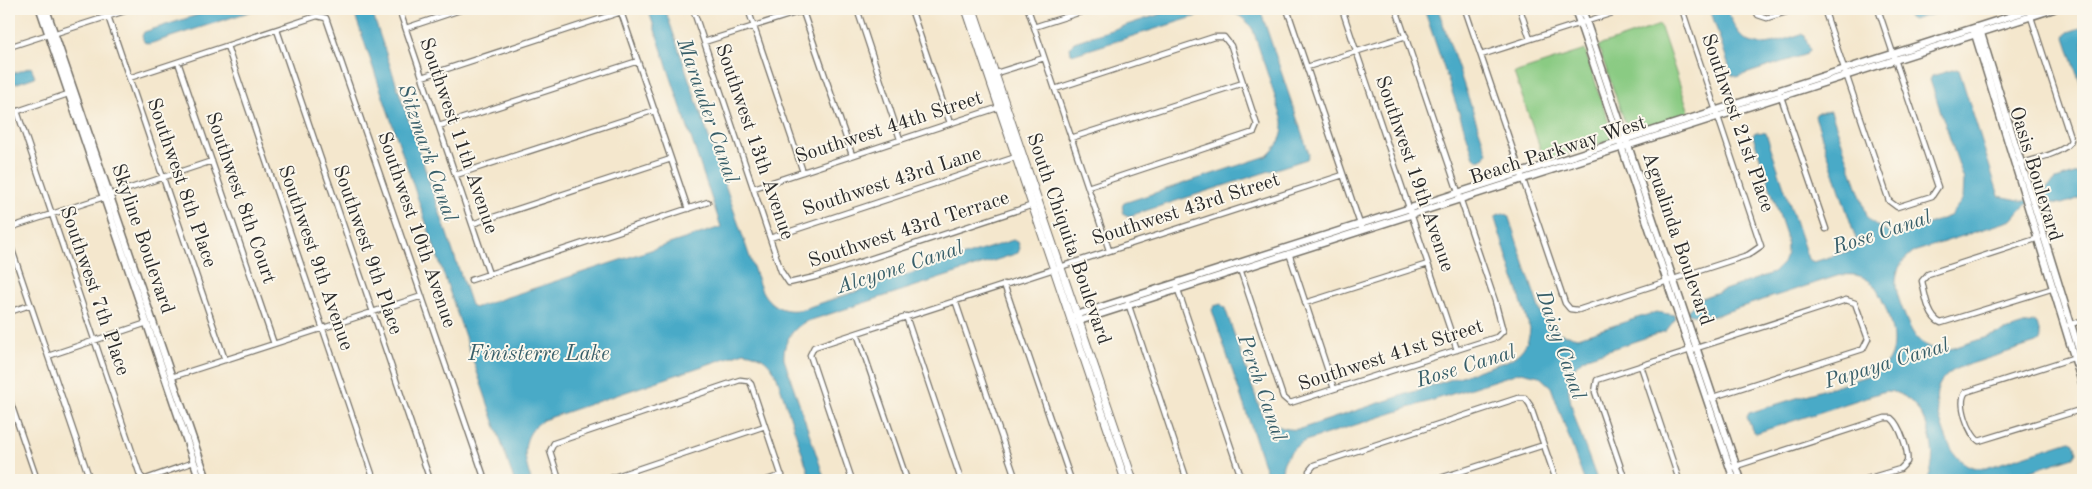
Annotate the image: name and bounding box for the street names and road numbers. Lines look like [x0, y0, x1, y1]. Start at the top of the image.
street label: Southwest 21st Place [1697, 31, 1777, 215]
street label: Southwest 11th Avenue [415, 35, 501, 237]
street label: Southwest 13th Avenue [711, 41, 797, 243]
street label: Southwest 19th Avenue [1371, 73, 1457, 275]
street label: Southwest 44th Street [793, 88, 985, 168]
street label: Southwest 8th Place [143, 96, 219, 270]
street label: Oasis Boulevard [2005, 104, 2065, 244]
street label: Southwest 8th Court [201, 110, 279, 286]
street label: Beach Parkway West [1467, 113, 1649, 189]
street label: Southwest 10th Avenue [373, 129, 459, 331]
street label: South Chiquita Boulevard [1022, 131, 1114, 347]
street label: Southwest 43rd Lane [800, 144, 984, 220]
street label: Agualinda Boulevard [1638, 150, 1716, 328]
street label: Skyline Boulevard [107, 161, 177, 317]
street label: Southwest 9th Avenue [274, 163, 356, 353]
street label: Southwest 9th Place [329, 163, 405, 337]
street label: Southwest 43rd Street [1090, 170, 1282, 250]
street label: Southwest 43rd Terrace [806, 188, 1012, 272]
street label: Southwest 7th Place [56, 204, 132, 378]
street label: Southwest 41st Street [1296, 317, 1486, 395]

